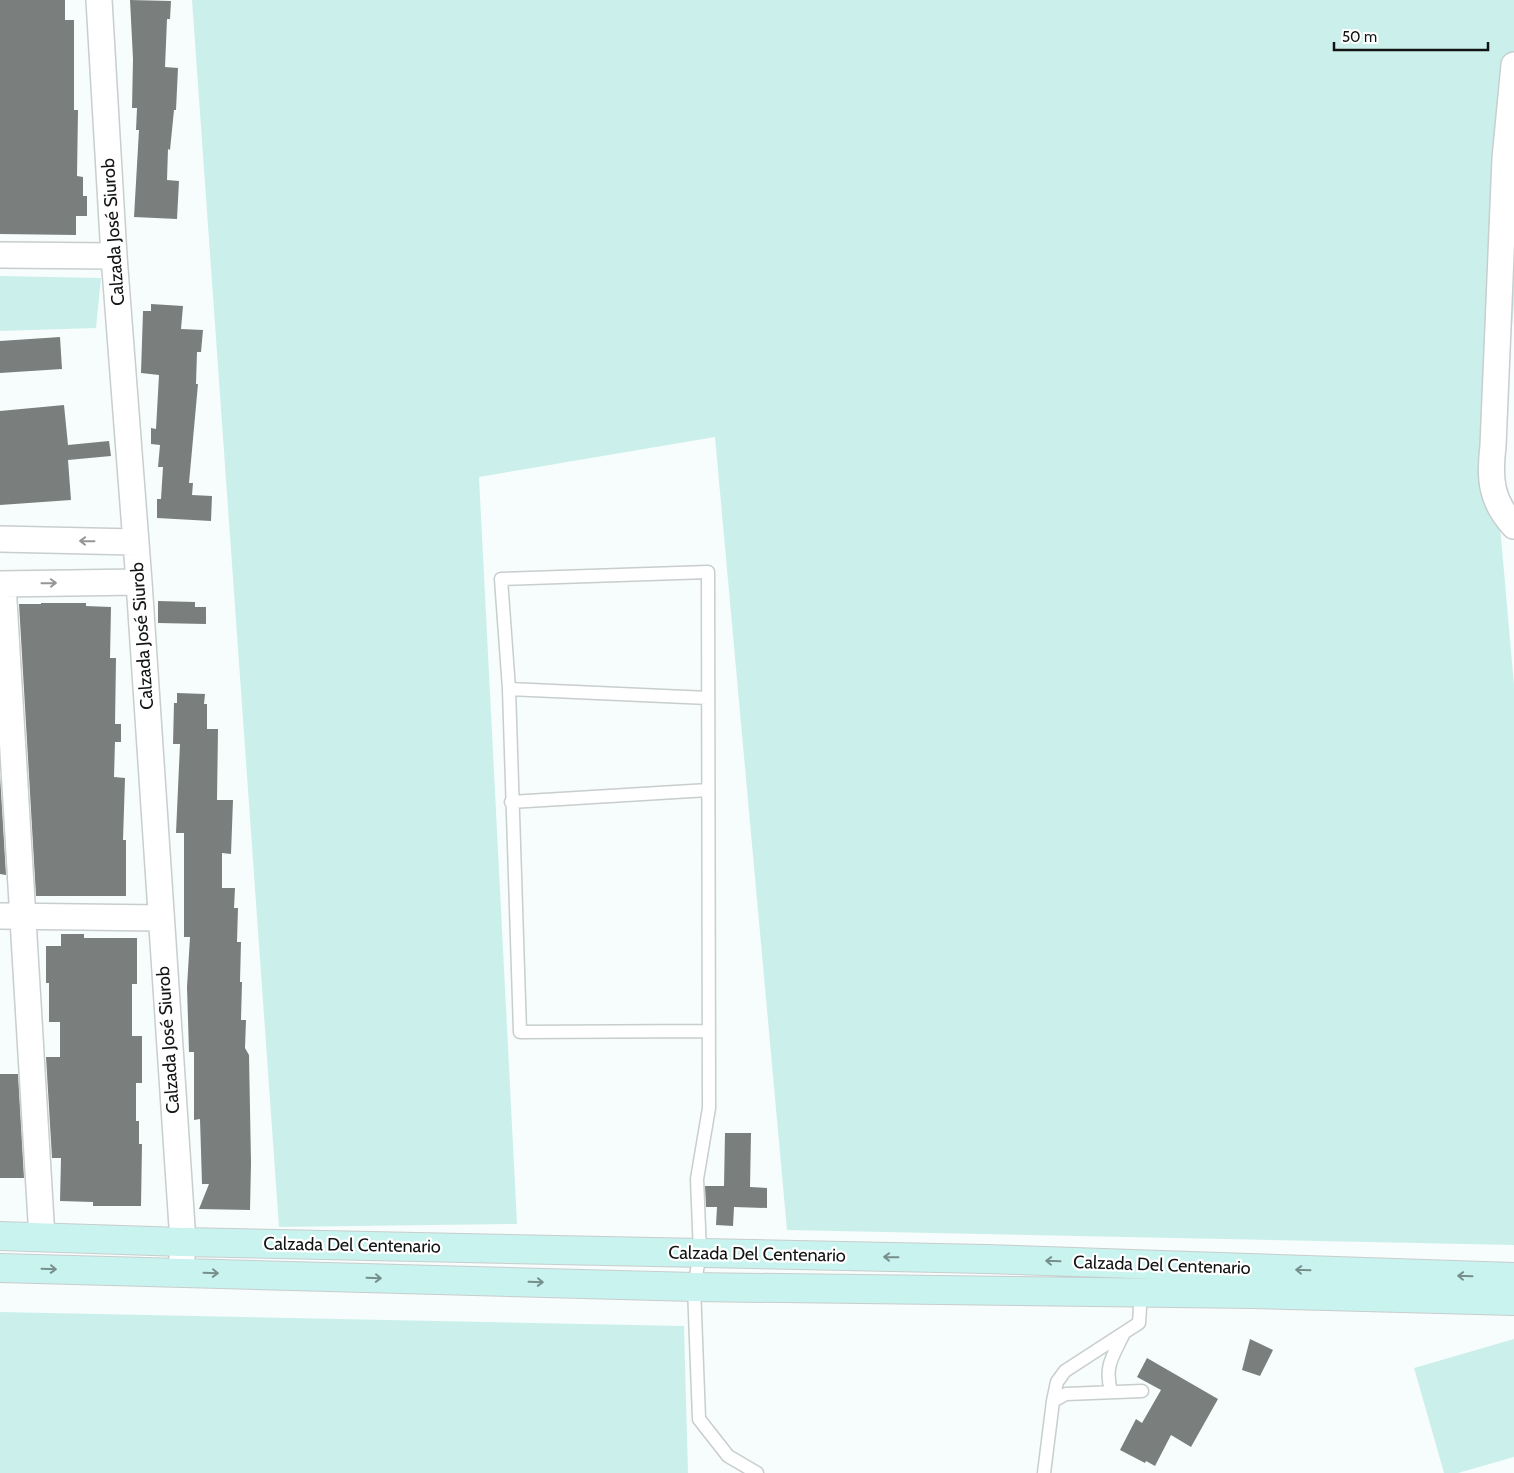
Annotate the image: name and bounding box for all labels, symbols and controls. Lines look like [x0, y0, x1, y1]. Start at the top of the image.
scale bar [1334, 20, 1488, 52]
text: 50 m [1342, 28, 1377, 46]
street label: Calzada José Siurob [97, 158, 129, 306]
one-way arrow [79, 536, 96, 546]
street label: Calzada José Siurob [126, 562, 158, 710]
one-way arrow [40, 578, 56, 588]
street label: Calzada José Siurob [152, 966, 184, 1114]
street label: Calzada Del Centenario [263, 1232, 441, 1258]
street label: Calzada Del Centenario [668, 1241, 846, 1267]
street label: Calzada Del Centenario [1073, 1251, 1251, 1279]
one-way arrow [883, 1252, 899, 1261]
one-way arrow [1045, 1256, 1062, 1266]
one-way arrow [40, 1264, 56, 1274]
one-way arrow [1295, 1265, 1312, 1275]
one-way arrow [203, 1269, 219, 1278]
one-way arrow [1458, 1271, 1474, 1280]
one-way arrow [365, 1273, 381, 1283]
one-way arrow [528, 1277, 544, 1287]

